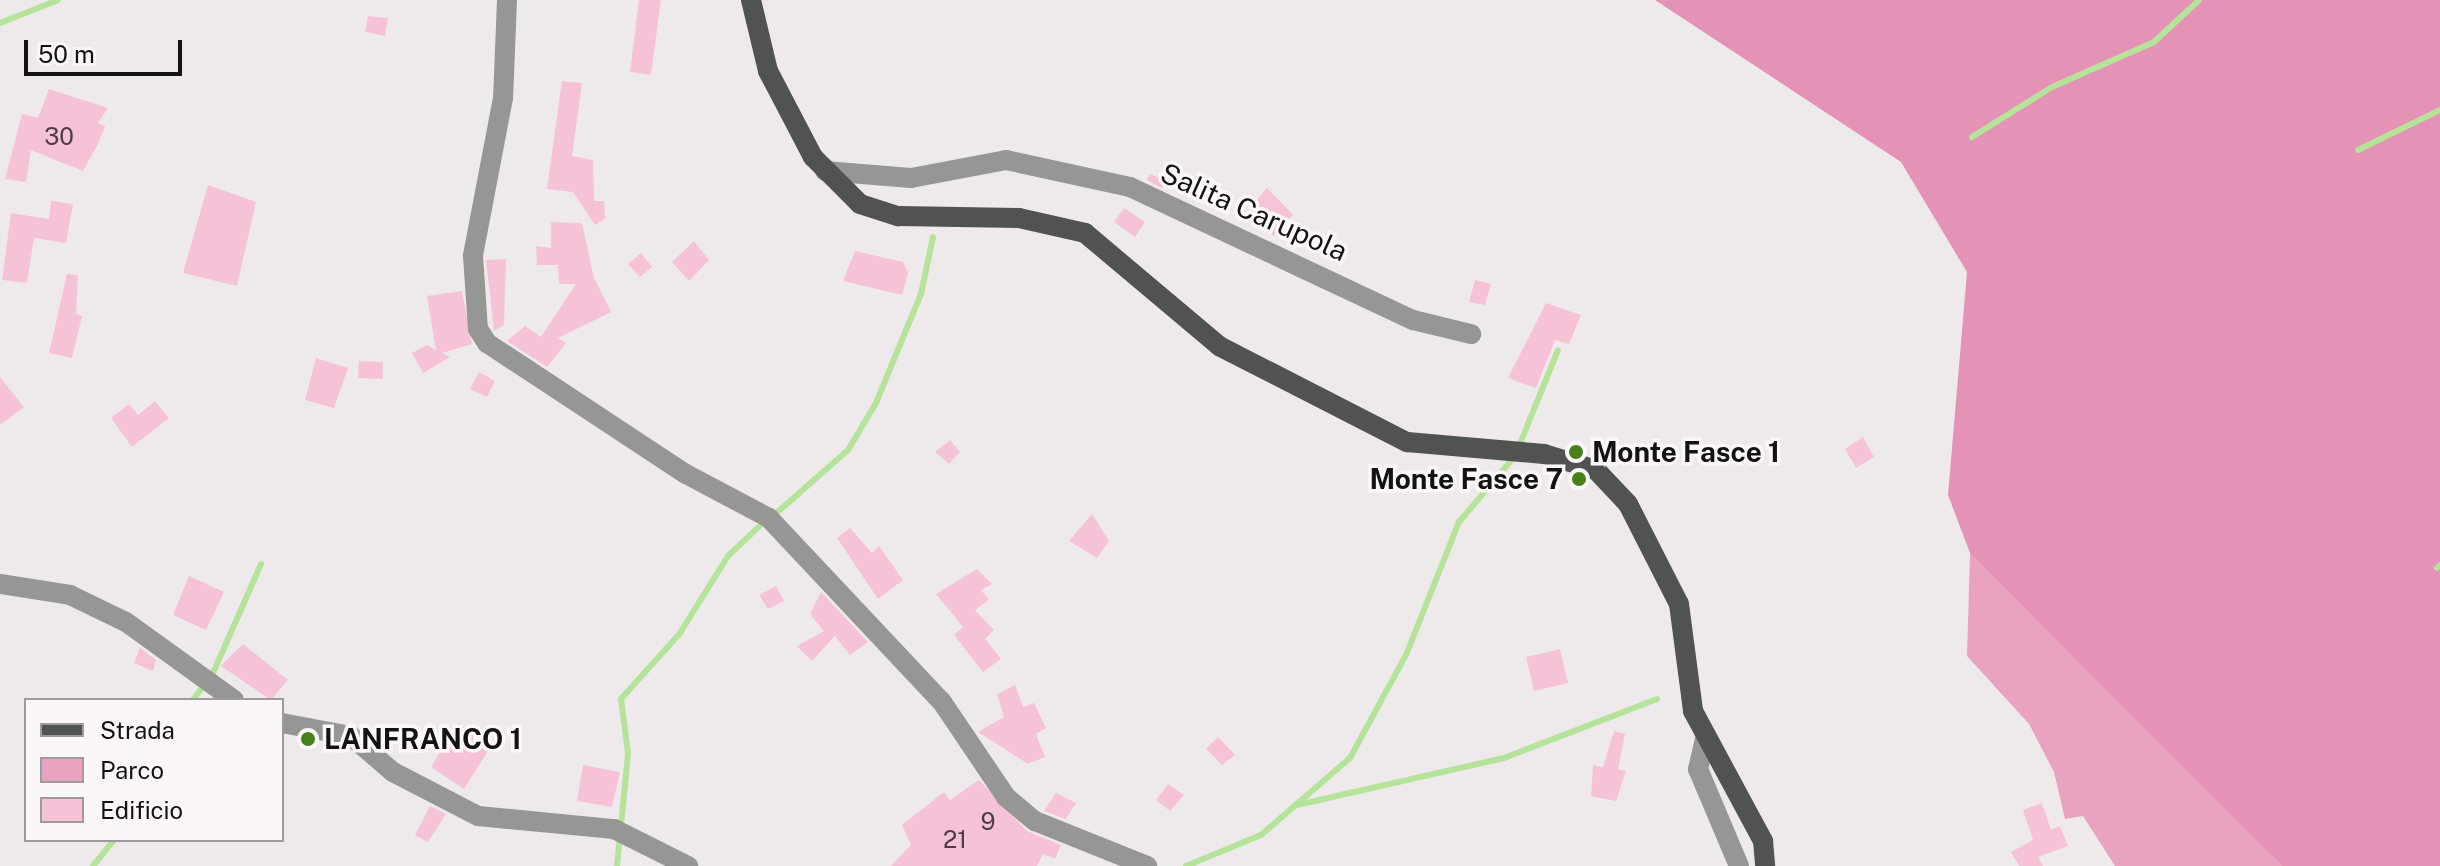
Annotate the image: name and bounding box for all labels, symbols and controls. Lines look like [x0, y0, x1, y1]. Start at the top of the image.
scale bar [28, 24, 186, 74]
text: 50 m [38, 40, 95, 68]
house number: 30 [44, 123, 74, 151]
street label: Salita Carupola [1155, 156, 1353, 268]
place label: Monte Fasce 1 [1592, 435, 1780, 469]
marker: Monte Fasce 1 [1567, 443, 1585, 461]
place label: Monte Fasce 7 [1369, 462, 1563, 496]
marker: Monte Fasce 7 [1570, 470, 1588, 488]
legend [24, 698, 284, 842]
text: Strada [100, 716, 175, 744]
place label: LANFRANCO 1 [324, 722, 522, 756]
marker: LANFRANCO 1 [299, 730, 317, 748]
text: Parco [100, 756, 164, 784]
text: Edificio [100, 796, 183, 824]
house number: 9 [981, 808, 995, 836]
house number: 21 [943, 826, 967, 854]

